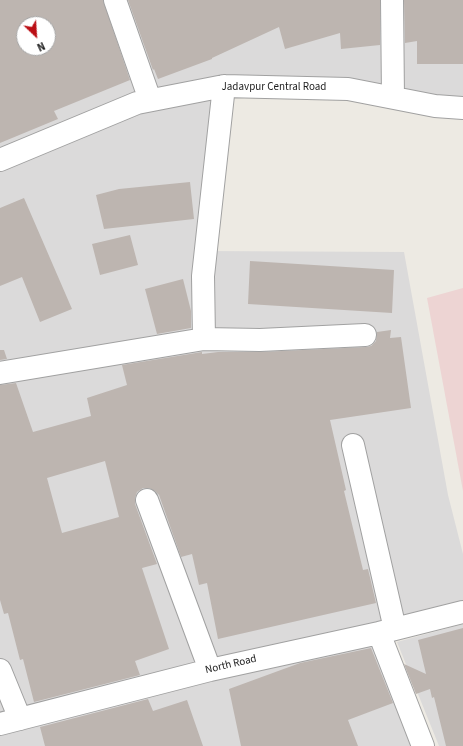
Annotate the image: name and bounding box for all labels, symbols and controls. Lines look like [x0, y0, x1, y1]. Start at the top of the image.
north arrow [16, 16, 56, 56]
text: N [34, 38, 47, 55]
street label: Jadavpur Central Road [222, 81, 326, 95]
street label: North Road [204, 653, 258, 677]

